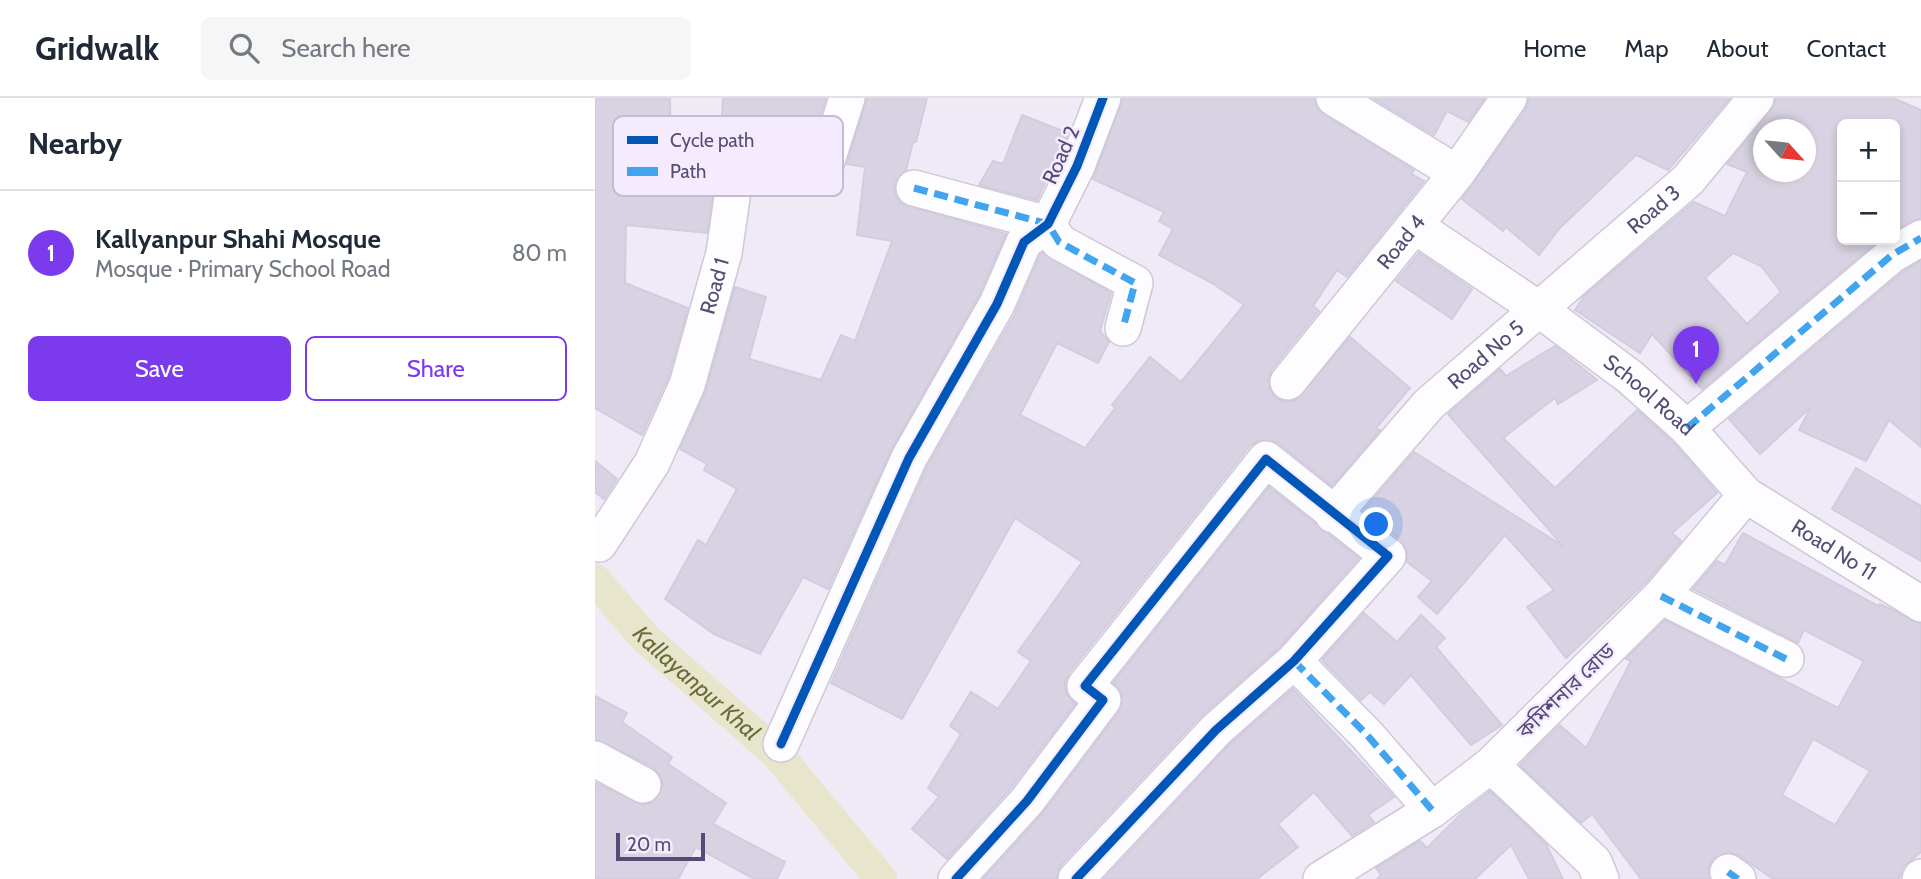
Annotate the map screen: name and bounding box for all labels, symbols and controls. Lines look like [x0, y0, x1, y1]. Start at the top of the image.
search box [201, 17, 691, 80]
text: Gridwalk [35, 28, 159, 68]
icon: search [225, 29, 263, 67]
text: Search here [281, 32, 410, 64]
text: Home [1523, 34, 1586, 63]
text: Map [1624, 34, 1669, 63]
text: About [1707, 34, 1769, 63]
text: Contact [1807, 34, 1886, 63]
legend [613, 116, 843, 196]
north arrow [1753, 119, 1816, 182]
map controls [1837, 119, 1900, 245]
button: + [1837, 119, 1900, 182]
street label: Road 2 [1037, 122, 1084, 188]
text: Nearby [28, 125, 122, 162]
text: Cycle path [670, 129, 754, 152]
text: Path [670, 160, 706, 183]
street label: Road 3 [1622, 180, 1685, 239]
button: − [1837, 182, 1900, 245]
street label: Road 4 [1371, 210, 1430, 274]
text: Kallyanpur Shahi Mosque [95, 223, 381, 255]
text: 1 [47, 239, 55, 267]
text: 80 m [512, 239, 567, 267]
text: Mosque · Primary School Road [95, 255, 391, 283]
street label: Road 1 [694, 255, 734, 317]
street label: Road No 5 [1442, 315, 1529, 394]
pin: 1 [1673, 326, 1719, 384]
button: Save [28, 336, 291, 401]
button: Share [305, 336, 567, 401]
street label: School Road [1599, 349, 1700, 441]
your location [1359, 507, 1393, 541]
street label: Road No 11 [1787, 514, 1881, 585]
water label: Kallayanpur Khal [627, 620, 766, 747]
street label: কমিশনার রোড [1511, 637, 1620, 744]
scale bar [616, 830, 705, 862]
text: 20 m [627, 833, 671, 856]

